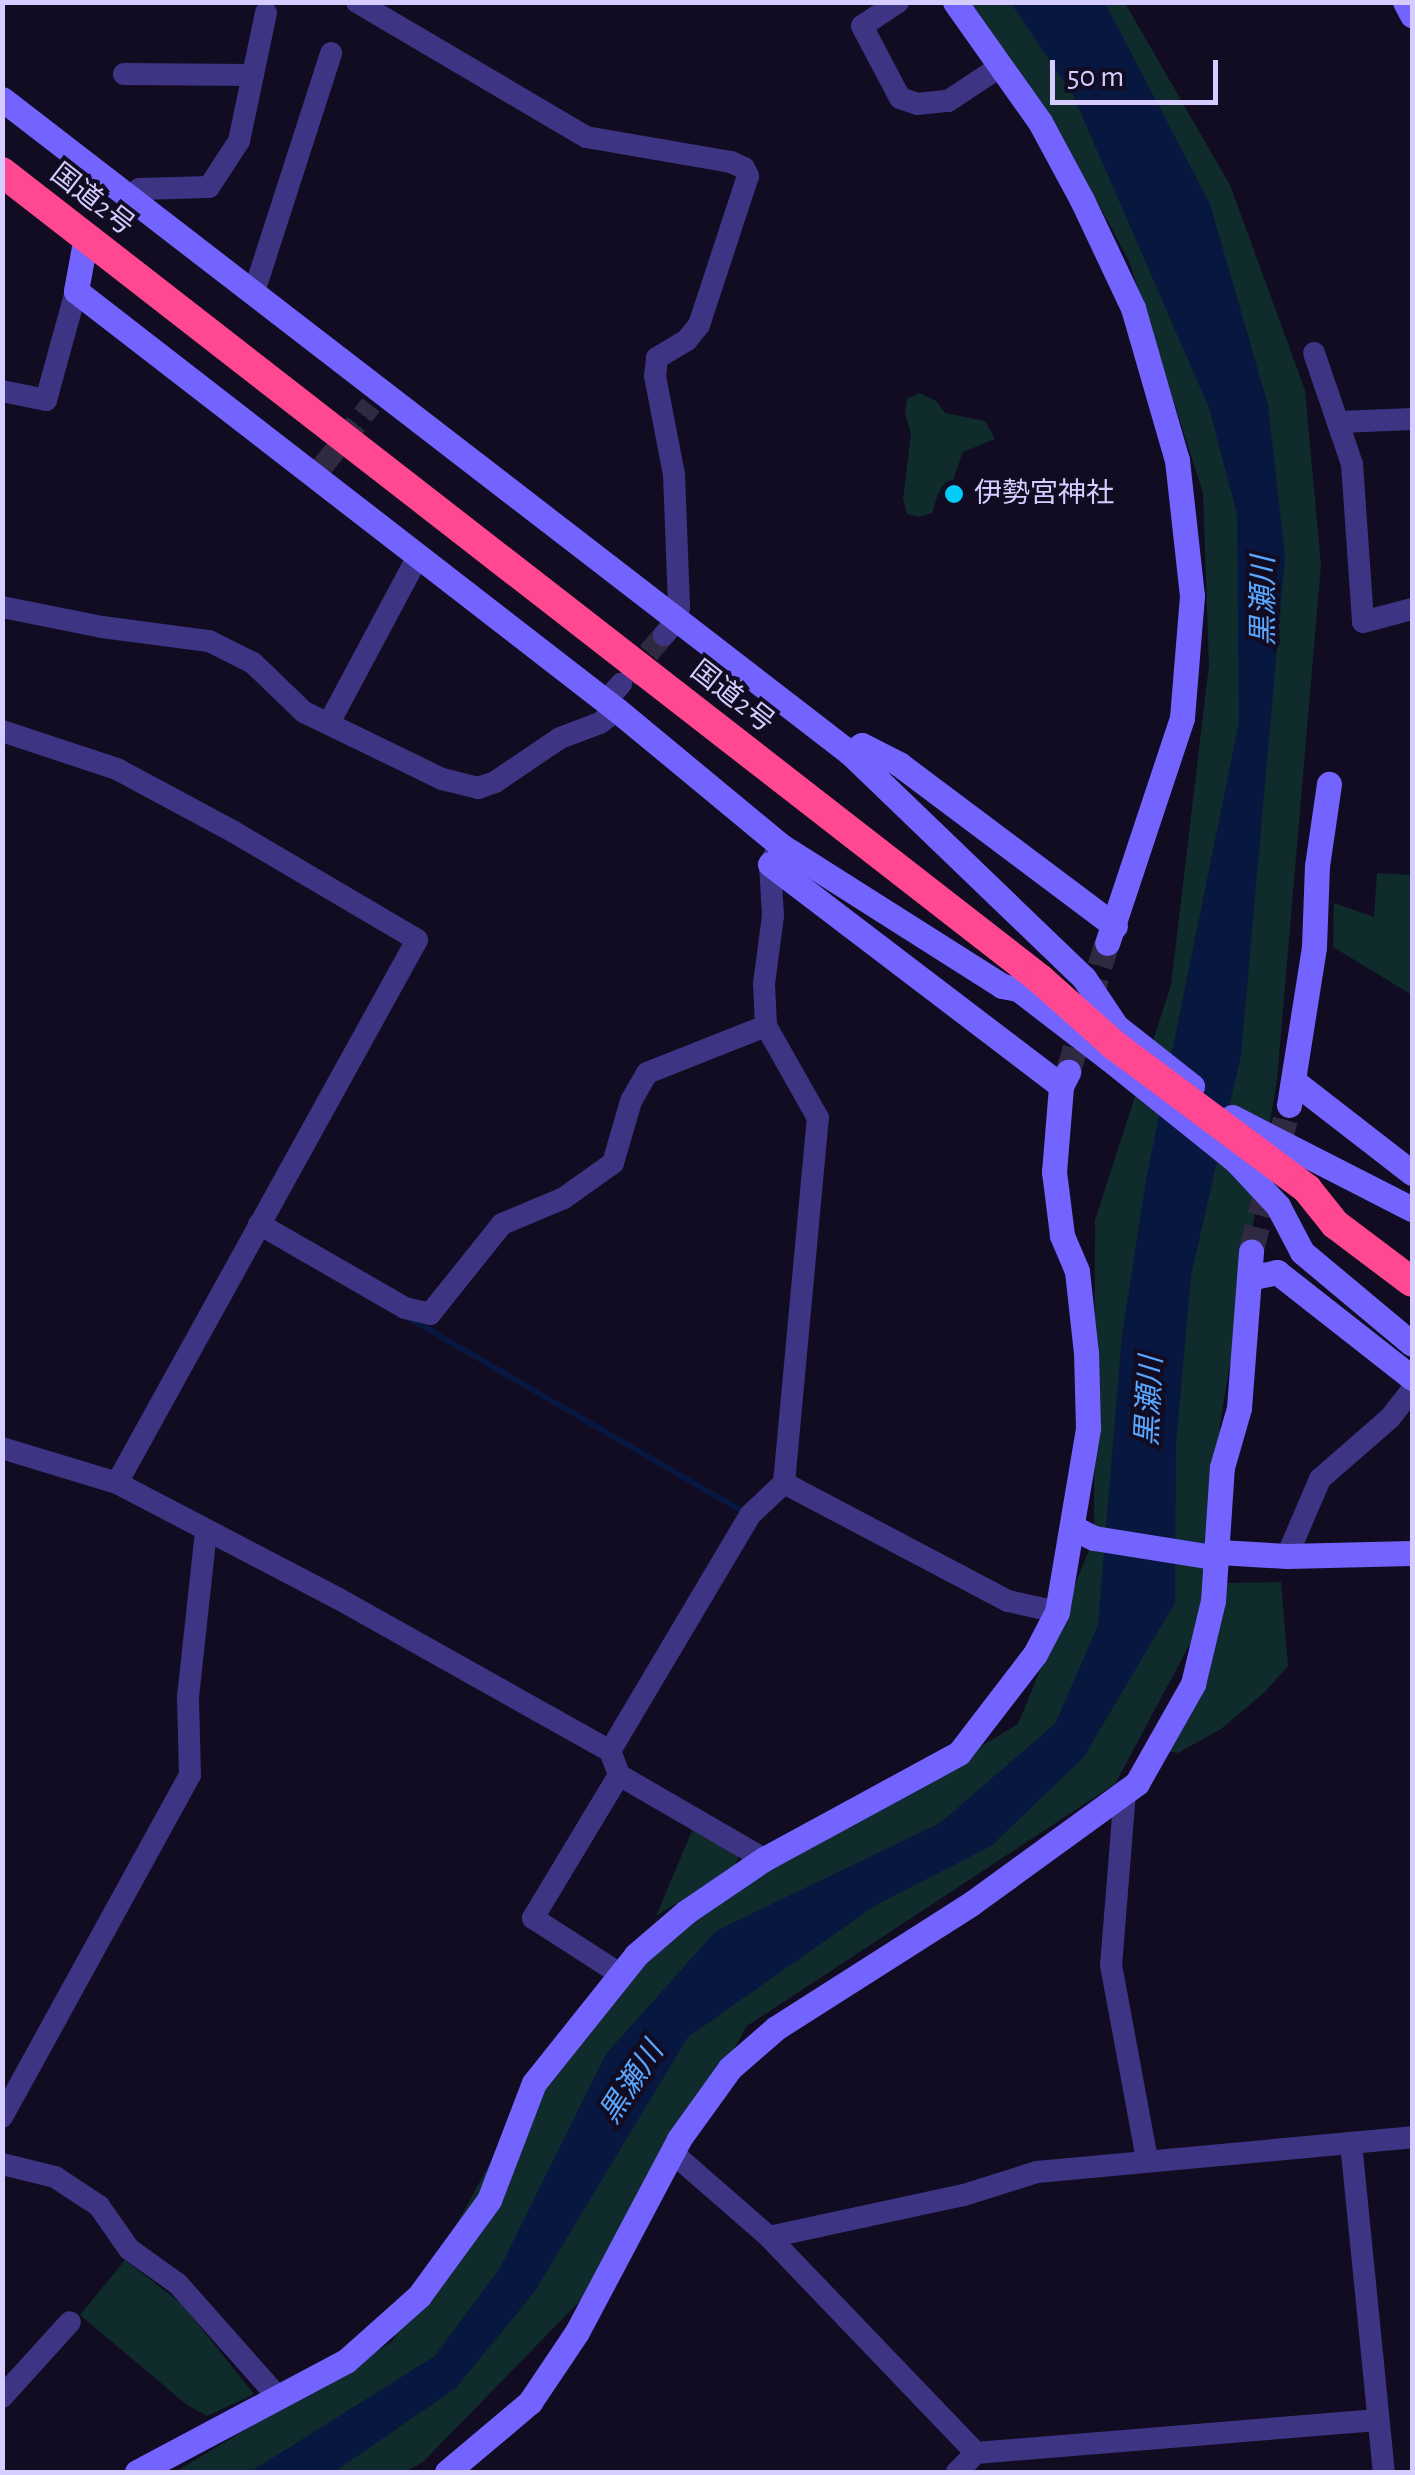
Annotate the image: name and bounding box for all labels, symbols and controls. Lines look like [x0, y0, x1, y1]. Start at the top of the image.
scale bar [1055, 40, 1222, 102]
text: 50 m [1067, 62, 1124, 92]
street label: 国道2号 [44, 157, 140, 243]
place label: 伊勢宮神社 [974, 477, 1114, 511]
marker: 伊勢宮神社 [943, 483, 965, 505]
water label: 黒瀬川 [1246, 556, 1282, 646]
street label: 国道2号 [684, 654, 780, 740]
water label: 黒瀬川 [1130, 1355, 1170, 1447]
water label: 黒瀬川 [592, 2035, 672, 2131]

